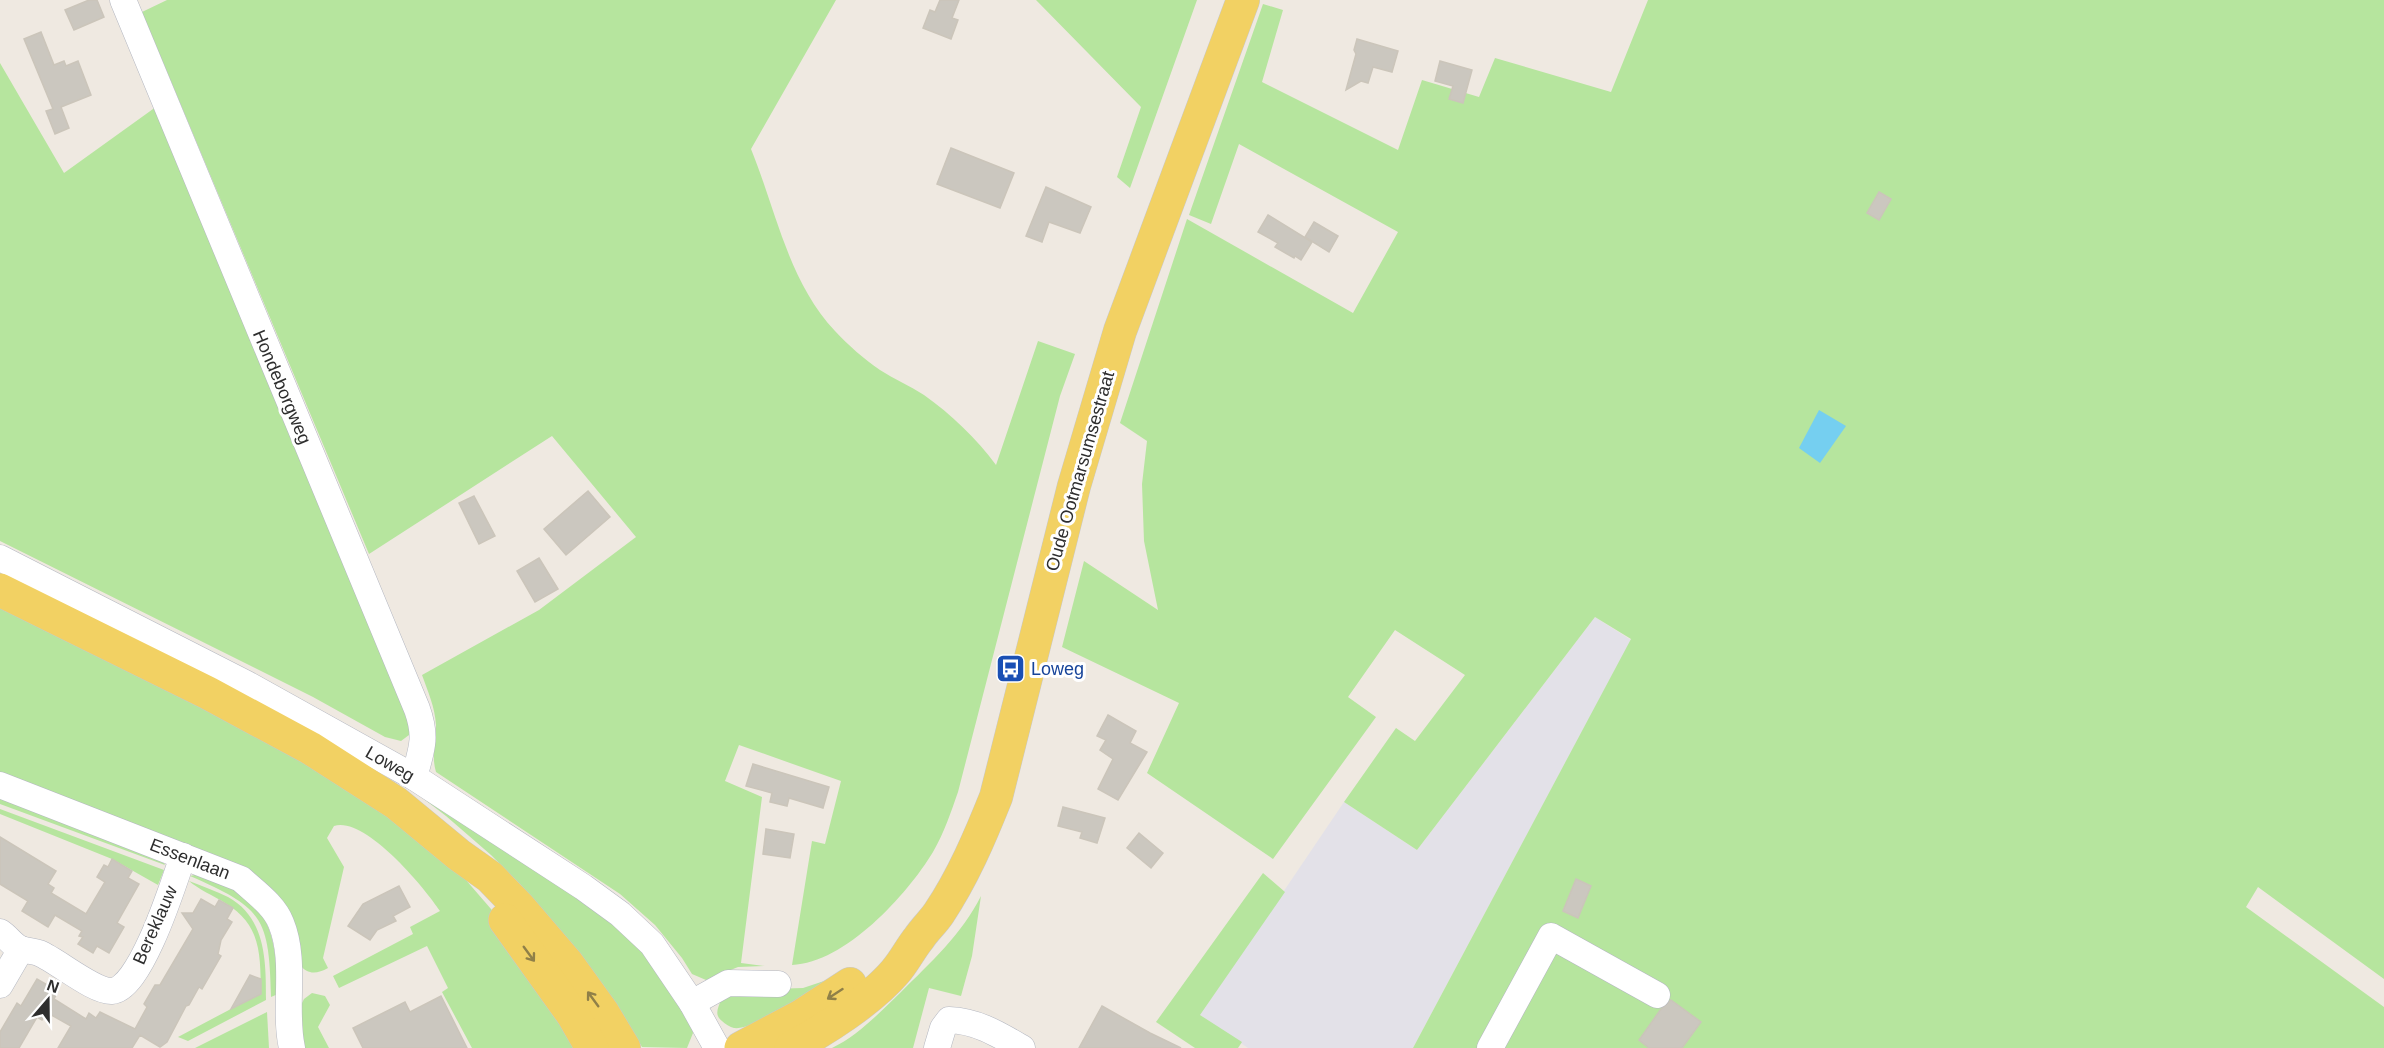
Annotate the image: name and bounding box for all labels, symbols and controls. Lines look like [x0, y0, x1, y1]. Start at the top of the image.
street label: Hondeborgweg [249, 327, 315, 447]
street label: Oude Ootmarsumsestraat [1042, 369, 1118, 573]
bus stop icon: Loweg [994, 653, 1026, 685]
place label: Loweg [1031, 659, 1084, 679]
street label: Loweg [362, 742, 418, 786]
street label: Essenlaan [147, 835, 233, 883]
street label: Bereklauw [129, 882, 182, 967]
one-way arrow [523, 945, 535, 962]
north arrow [18, 970, 78, 1030]
text: N [45, 976, 61, 996]
one-way arrow [827, 988, 844, 1000]
one-way arrow [587, 991, 599, 1007]

